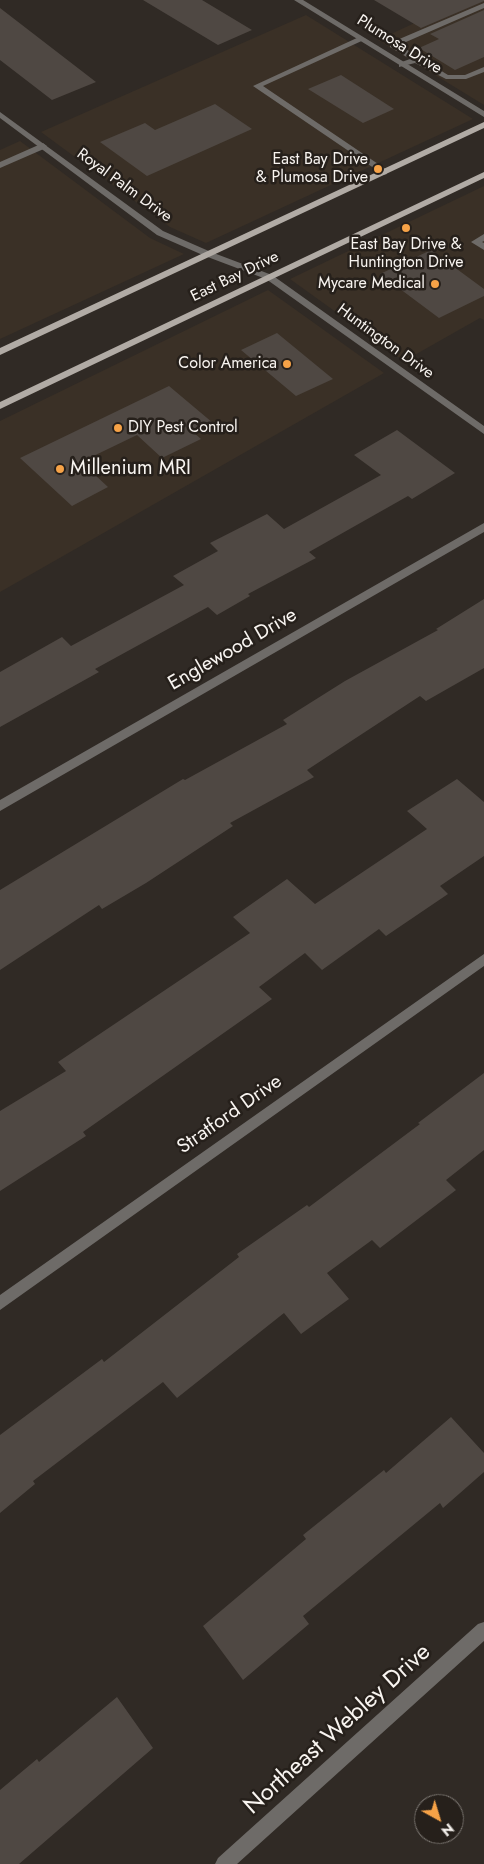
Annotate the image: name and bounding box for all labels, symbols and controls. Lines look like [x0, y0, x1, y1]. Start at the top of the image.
street label: Plumosa Drive [353, 11, 445, 79]
street label: Royal Palm Drive [73, 145, 175, 227]
place label: East Bay Drive & Plumosa Drive [256, 150, 368, 188]
marker: East Bay Drive & Plumosa Drive [372, 163, 384, 175]
marker: East Bay Drive & Huntington Drive [400, 222, 412, 234]
place label: East Bay Drive & Huntington Drive [348, 235, 464, 273]
street label: East Bay Drive [188, 247, 282, 307]
place label: Mycare Medical [318, 274, 425, 294]
marker: Mycare Medical [429, 278, 441, 290]
street label: Huntington Drive [333, 300, 437, 384]
place label: Color America [178, 354, 277, 374]
marker: Color America [281, 358, 293, 370]
place label: DIY Pest Control [128, 418, 238, 438]
marker: DIY Pest Control [112, 422, 124, 434]
place label: Millenium MRI [70, 457, 191, 481]
marker: Millenium MRI [54, 463, 66, 475]
street label: Englewood Drive [164, 603, 302, 697]
street label: Stratford Drive [173, 1070, 287, 1160]
street label: Northeast Webley Drive [239, 1639, 437, 1821]
north arrow [414, 1794, 464, 1844]
text: N [437, 1819, 458, 1841]

